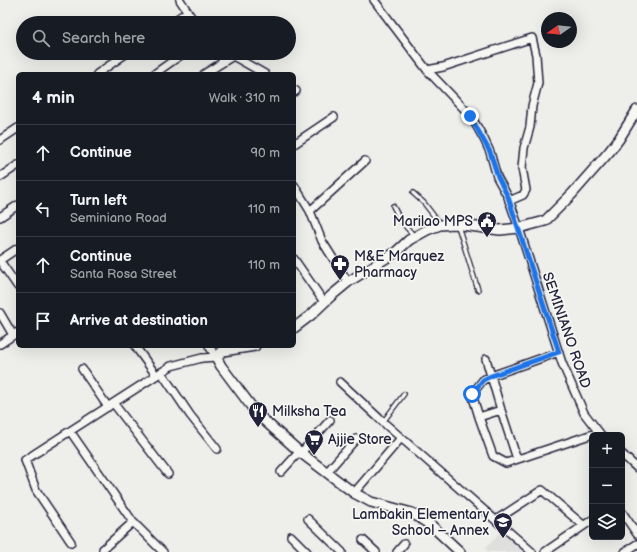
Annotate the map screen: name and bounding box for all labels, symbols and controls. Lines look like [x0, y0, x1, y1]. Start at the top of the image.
north arrow [541, 12, 577, 48]
search box [16, 16, 296, 60]
icon: search [30, 27, 52, 49]
text: Search here [62, 29, 145, 48]
text: 4 min [32, 88, 75, 108]
text: Walk · 310 m [209, 90, 280, 106]
route end [461, 107, 479, 125]
icon: ahead [32, 142, 54, 164]
text: Continue [70, 143, 132, 162]
text: 90 m [251, 145, 280, 161]
text: Turn left [70, 191, 127, 210]
icon: left [32, 198, 54, 220]
text: 110 m [248, 201, 280, 217]
text: Seminiano Road [70, 210, 167, 226]
public building icon: Marilao MPS [476, 210, 498, 238]
place label: Marilao MPS [393, 213, 473, 230]
text: Continue [70, 247, 132, 266]
place label: M&E Marquez Pharmacy [354, 248, 444, 281]
pharmacy icon: M&E Marquez Pharmacy [329, 253, 351, 281]
icon: ahead [32, 254, 54, 276]
text: 110 m [248, 257, 280, 273]
text: Santa Rosa Street [70, 266, 176, 282]
street label: SEMINIANO ROAD [539, 270, 594, 390]
icon: arrive [32, 310, 54, 332]
text: Arrive at destination [70, 311, 208, 330]
route start [463, 385, 481, 403]
restaurant icon: Milksha Tea [247, 400, 269, 428]
place label: Milksha Tea [272, 403, 347, 420]
supermarket icon: Ajjie Store [303, 428, 325, 456]
place label: Ajjie Store [328, 431, 392, 448]
map controls [589, 432, 625, 540]
button: + [589, 432, 625, 468]
button: − [589, 468, 625, 504]
button: layers [589, 504, 625, 540]
place label: Lambakin Elementary School – Annex [352, 506, 490, 539]
school or university icon: Lambakin Elementary School – Annex [492, 511, 514, 539]

